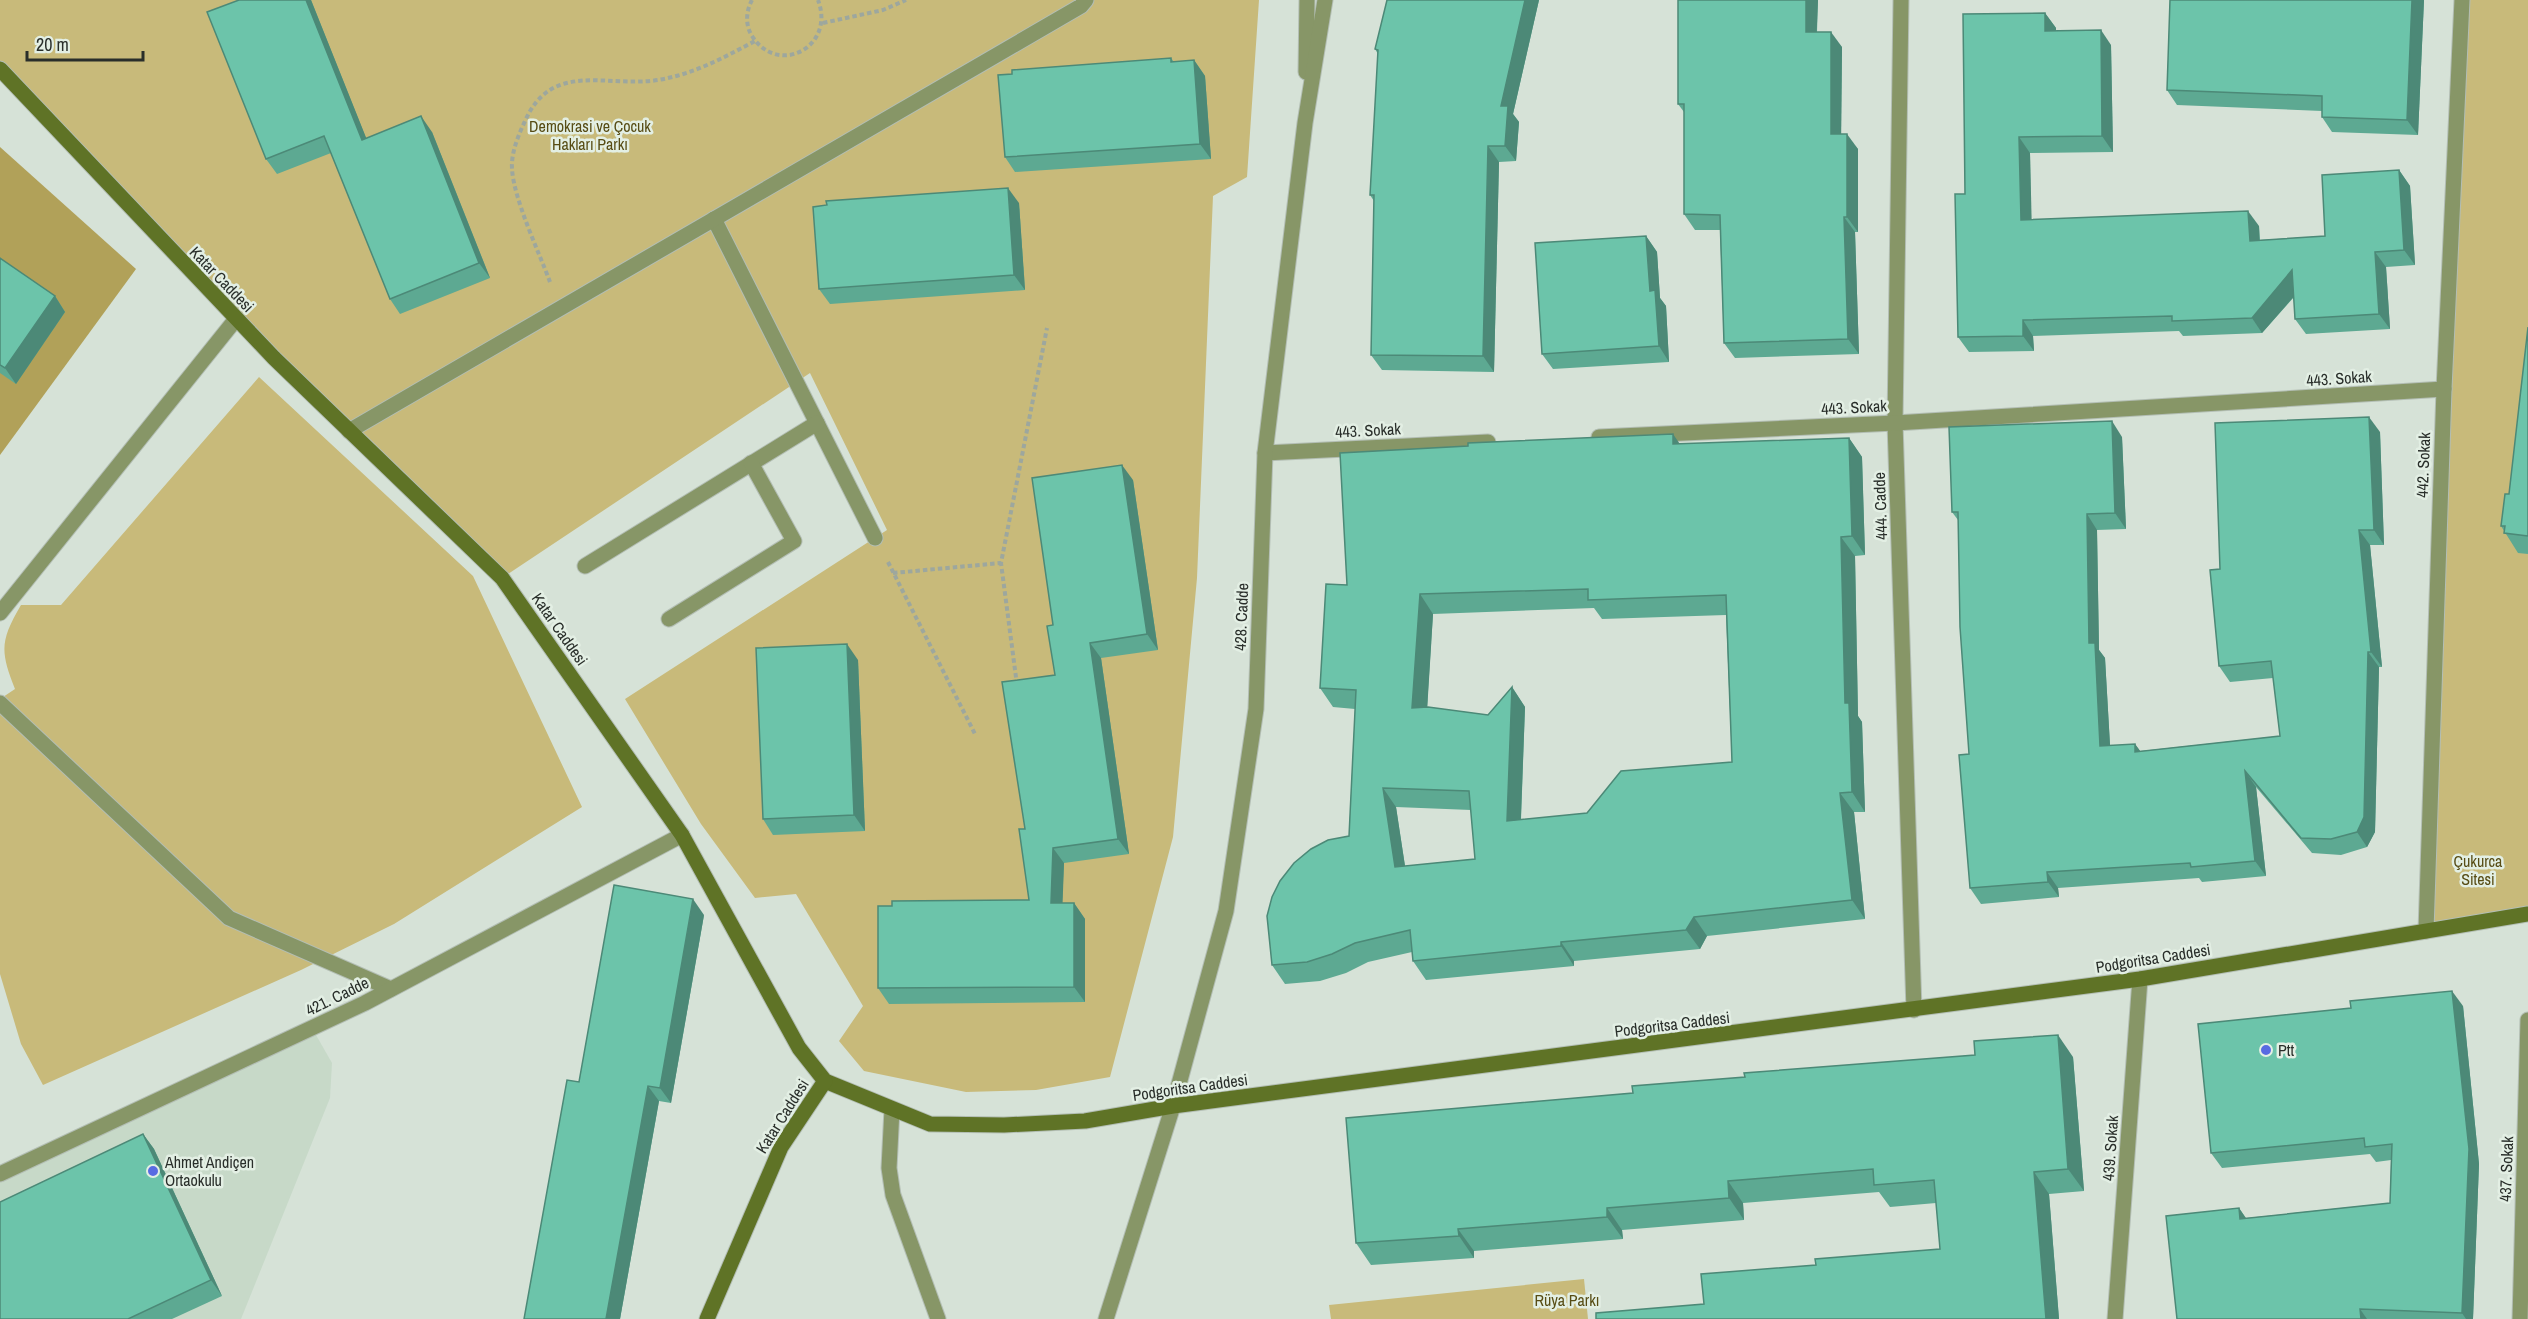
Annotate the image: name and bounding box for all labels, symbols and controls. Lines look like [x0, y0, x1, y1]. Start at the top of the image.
scale bar [27, 24, 142, 62]
text: 20 m [36, 32, 69, 57]
park label: Demokrasi ve Çocuk Hakları Parkı [529, 115, 651, 155]
street label: Katar Caddesi [185, 241, 259, 317]
street label: 443. Sokak [2305, 365, 2373, 391]
street label: 443. Sokak [1821, 394, 1888, 420]
street label: 443. Sokak [1335, 417, 1402, 443]
street label: 442. Sokak [2411, 431, 2435, 498]
street label: 444. Cadde [1868, 472, 1892, 540]
street label: 428. Cadde [1229, 583, 1253, 651]
street label: Katar Caddesi [527, 588, 593, 670]
park label: Çukurca Sitesi [2454, 850, 2503, 890]
street label: Podgoritsa Caddesi [2094, 938, 2212, 978]
street label: 421. Cadde [302, 971, 372, 1021]
street label: Podgoritsa Caddesi [1613, 1006, 1731, 1042]
place label: Ptt [2278, 1039, 2294, 1061]
marker: Ptt [2259, 1043, 2273, 1057]
street label: Podgoritsa Caddesi [1131, 1068, 1249, 1106]
street label: Katar Caddesi [750, 1075, 814, 1157]
street label: 439. Sokak [2097, 1114, 2123, 1182]
street label: 437. Sokak [2494, 1135, 2518, 1202]
place label: Ahmet Andiçen Ortaokulu [164, 1151, 254, 1191]
marker: Ahmet Andiçen Ortaokulu [146, 1164, 160, 1178]
park label: Rüya Parkı [1535, 1289, 1599, 1311]

